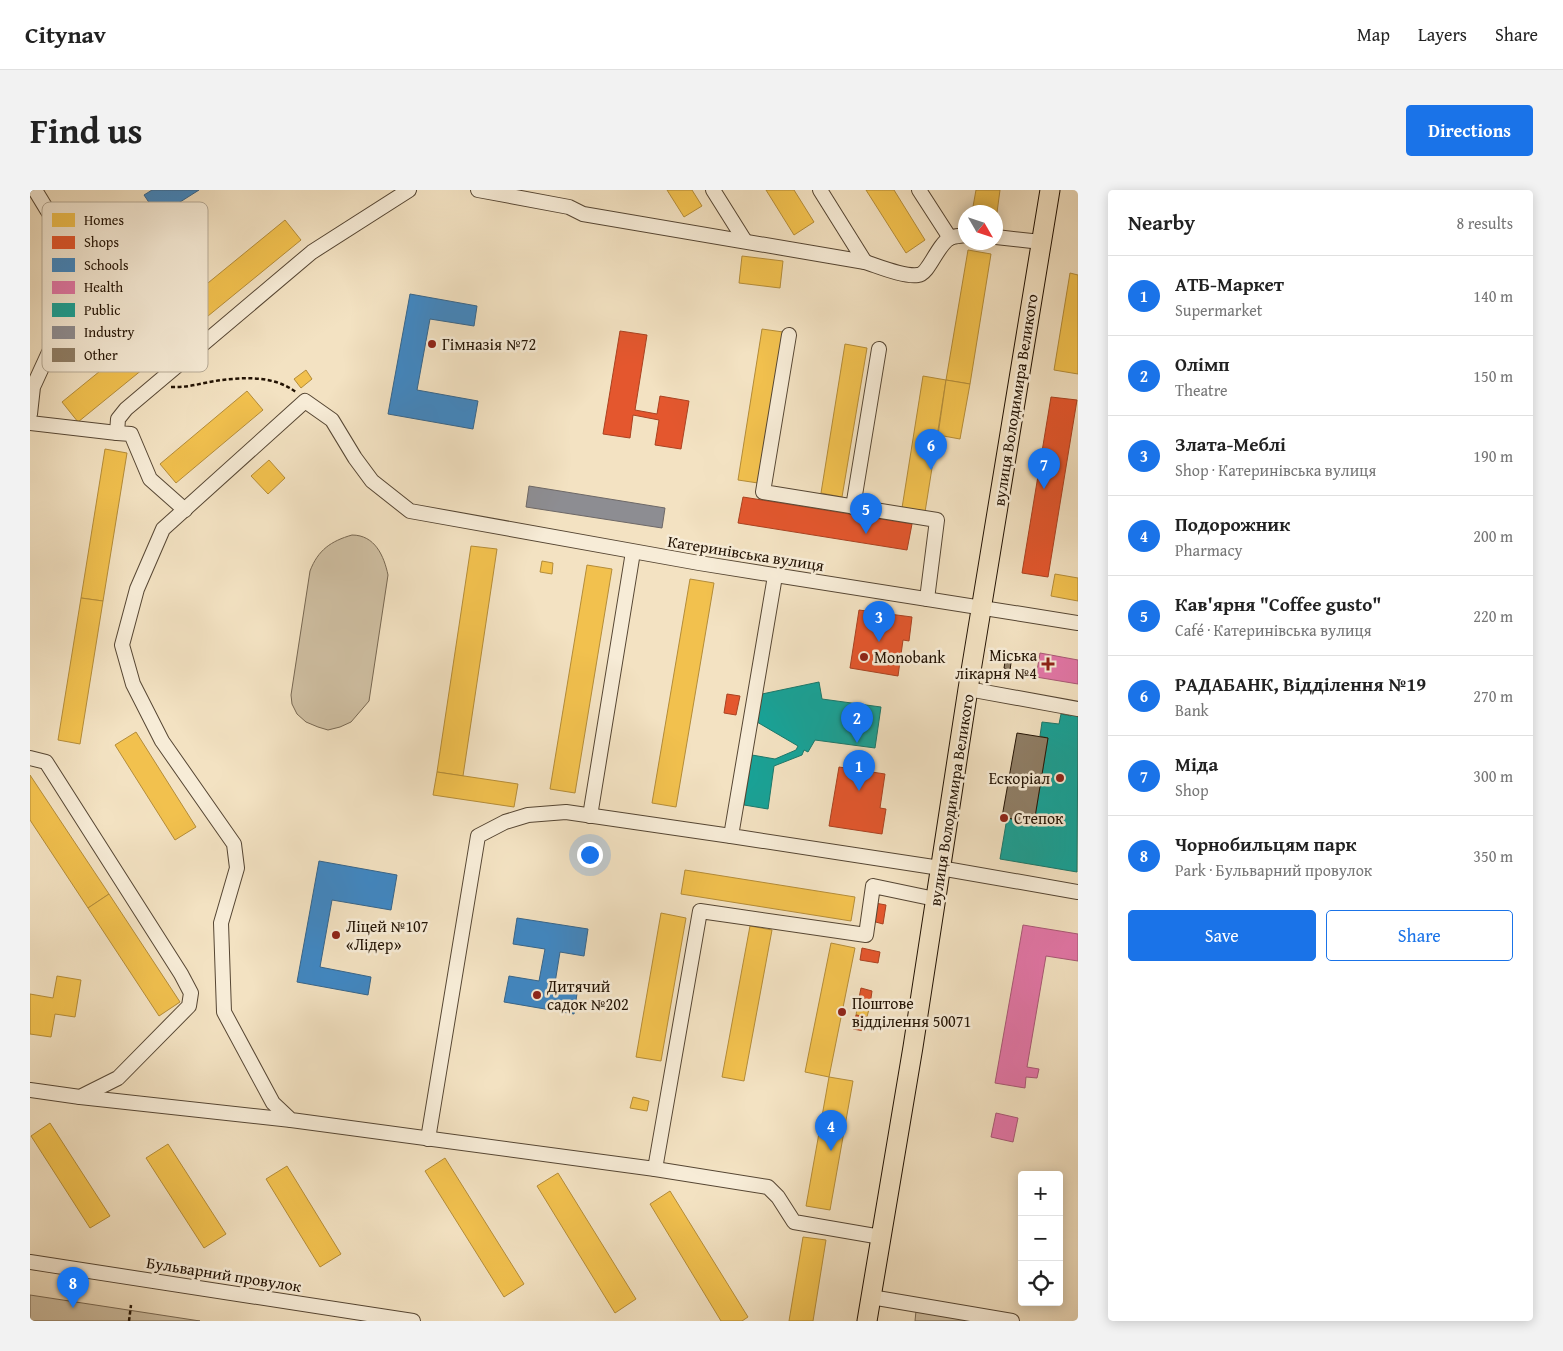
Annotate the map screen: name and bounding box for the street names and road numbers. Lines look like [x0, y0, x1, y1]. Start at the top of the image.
street label: вулиця Володимира Великого [986, 292, 1044, 508]
street label: Катеринівська вулиця [666, 529, 826, 577]
street label: вулиця Володимира Великого [922, 692, 980, 908]
street label: Бульварний провулок [145, 1250, 304, 1298]

